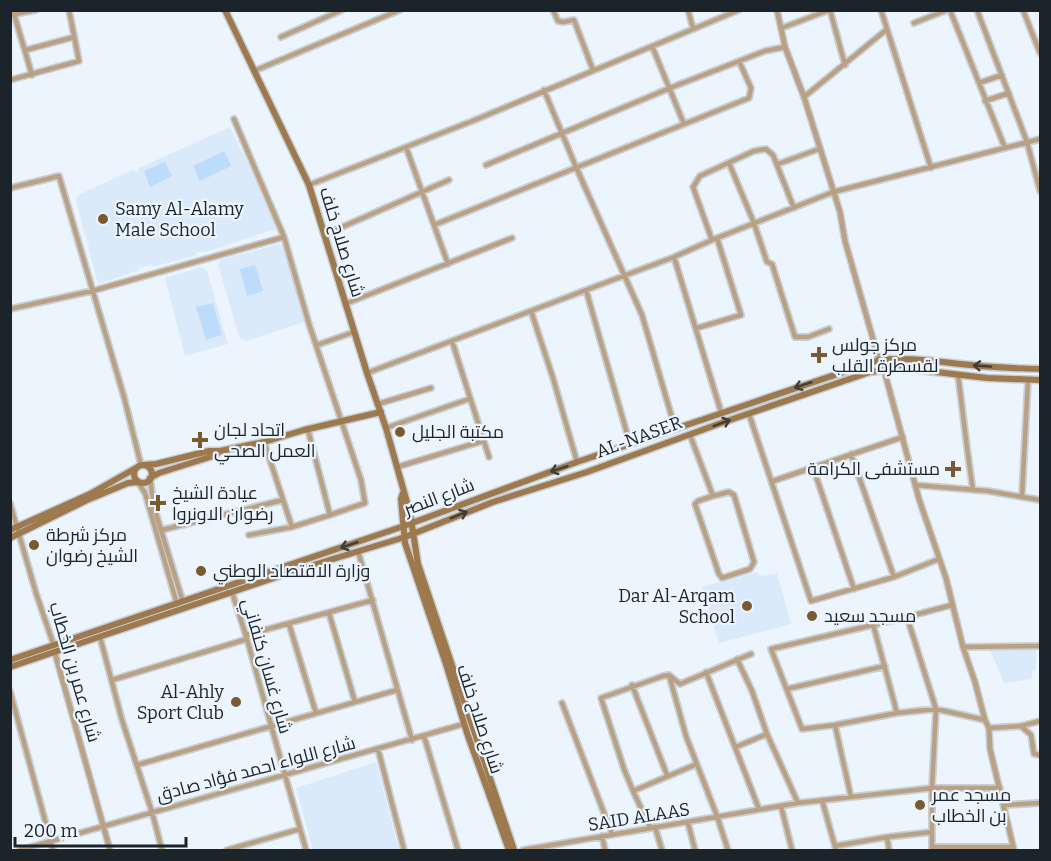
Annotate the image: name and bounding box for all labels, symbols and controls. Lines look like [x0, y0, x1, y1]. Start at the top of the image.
street label: شارع صلاح خلف [314, 184, 369, 300]
place label: Samy Al-Alamy Male School [115, 198, 244, 241]
marker: Samy Al-Alamy Male School [96, 212, 110, 226]
place label: مركز جولس لقسطرة القلب [832, 334, 938, 377]
marker: مركز جولس لقسطرة القلب [810, 346, 828, 364]
one-way arrow [973, 360, 993, 371]
one-way arrow [794, 380, 813, 391]
street label: AL-NASER [593, 411, 685, 463]
one-way arrow [713, 416, 731, 427]
place label: اتحاد لجان العمل الصحي [214, 419, 315, 465]
place label: مكتبة الجليل [412, 421, 504, 443]
marker: مكتبة الجليل [393, 425, 407, 439]
marker: اتحاد لجان العمل الصحي [191, 431, 209, 449]
place label: مستشفى الكرامة [807, 458, 940, 480]
marker: مستشفى الكرامة [944, 460, 962, 478]
one-way arrow [550, 464, 569, 475]
street label: شارع النصر [400, 474, 478, 522]
place label: عيادة الشيخ رضوان الاونروا [172, 482, 273, 525]
marker: عيادة الشيخ رضوان الاونروا [149, 494, 167, 512]
one-way arrow [450, 509, 468, 520]
place label: مركز شرطة الشيخ رضوان [46, 524, 138, 568]
marker: مركز شرطة الشيخ رضوان [27, 538, 41, 552]
one-way arrow [340, 540, 359, 551]
place label: وزارة الاقتصاد الوطني [213, 560, 370, 585]
marker: وزارة الاقتصاد الوطني [194, 564, 208, 578]
place label: Dar Al-Arqam School [618, 585, 735, 628]
street label: شارع غسان كنفاني [234, 596, 297, 737]
street label: شارع عمر بن الخطاب [43, 599, 106, 745]
marker: Dar Al-Arqam School [740, 599, 754, 613]
place label: مسجد سعيد [824, 605, 916, 627]
marker: مسجد سعيد [805, 609, 819, 623]
street label: شارع صلاح خلف [451, 661, 508, 777]
place label: Al-Ahly Sport Club [137, 681, 224, 724]
marker: Al-Ahly Sport Club [229, 695, 243, 709]
street label: شارع اللواء احمد فؤاد صادق [154, 732, 358, 807]
place label: مسجد عمر بن الخطاب [931, 784, 1011, 827]
street label: SAID ALAAS [586, 798, 692, 836]
marker: مسجد عمر بن الخطاب [913, 798, 927, 812]
scale bar [15, 810, 186, 848]
text: 200 m [24, 820, 78, 842]

